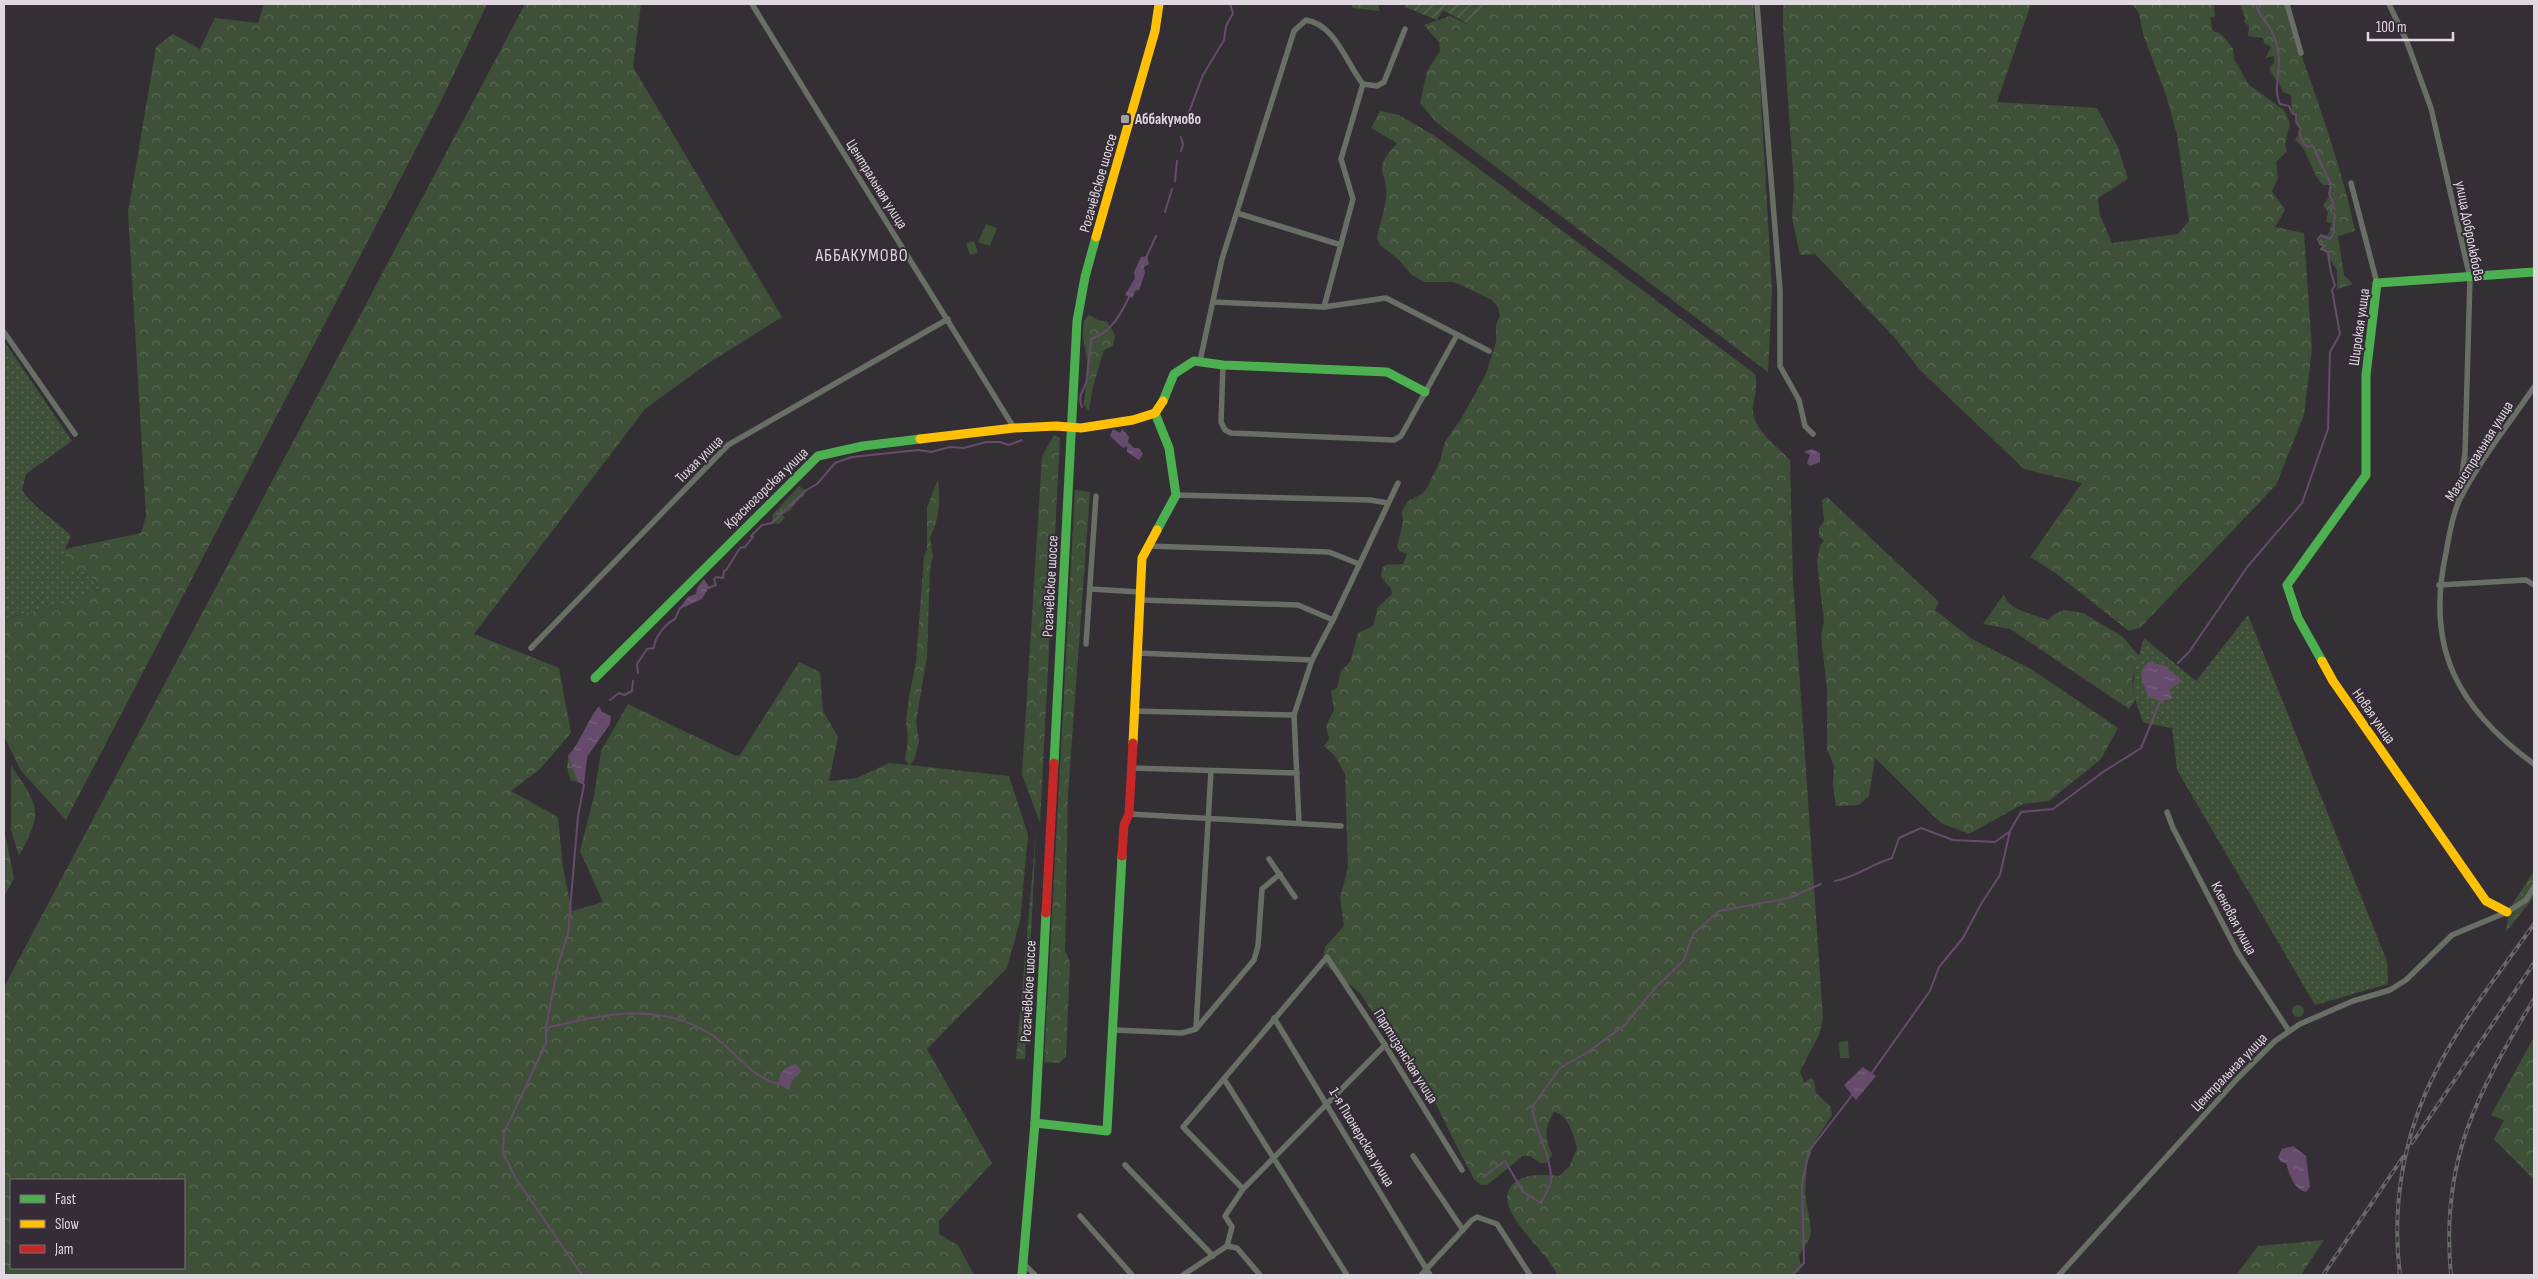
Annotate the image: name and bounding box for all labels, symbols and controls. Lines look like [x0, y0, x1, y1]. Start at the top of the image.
scale bar [2368, 10, 2453, 42]
text: 100 m [2376, 18, 2407, 37]
place label: Аббакумово [1134, 110, 1201, 129]
marker: Аббакумово [1119, 113, 1131, 125]
street label: Рогачёвское шоссе [1075, 132, 1122, 235]
street label: Центральная улица [841, 136, 912, 233]
street label: улица Добролюбова [2450, 179, 2489, 283]
district label: АББАКУМОВО [814, 245, 909, 266]
street label: Широкая улица [2345, 287, 2374, 367]
street label: Магистральная улица [2441, 397, 2518, 505]
street label: Тихая улица [671, 431, 727, 487]
street label: Красногорская улица [720, 443, 813, 533]
street label: Рогачёвское шоссе [1038, 535, 1063, 637]
street label: Новая улица [2348, 685, 2400, 748]
street label: Кленовая улица [2206, 878, 2261, 958]
street label: Рогачёвское шоссе [1016, 940, 1041, 1042]
street label: Партизанская улица [1369, 1006, 1442, 1107]
street label: Центральная улица [2187, 1029, 2272, 1116]
street label: 1-я Пионерская улица [1324, 1084, 1399, 1191]
legend [10, 1179, 185, 1269]
text: Fast [55, 1190, 77, 1209]
text: Slow [55, 1215, 79, 1234]
text: Jam [54, 1240, 73, 1259]

